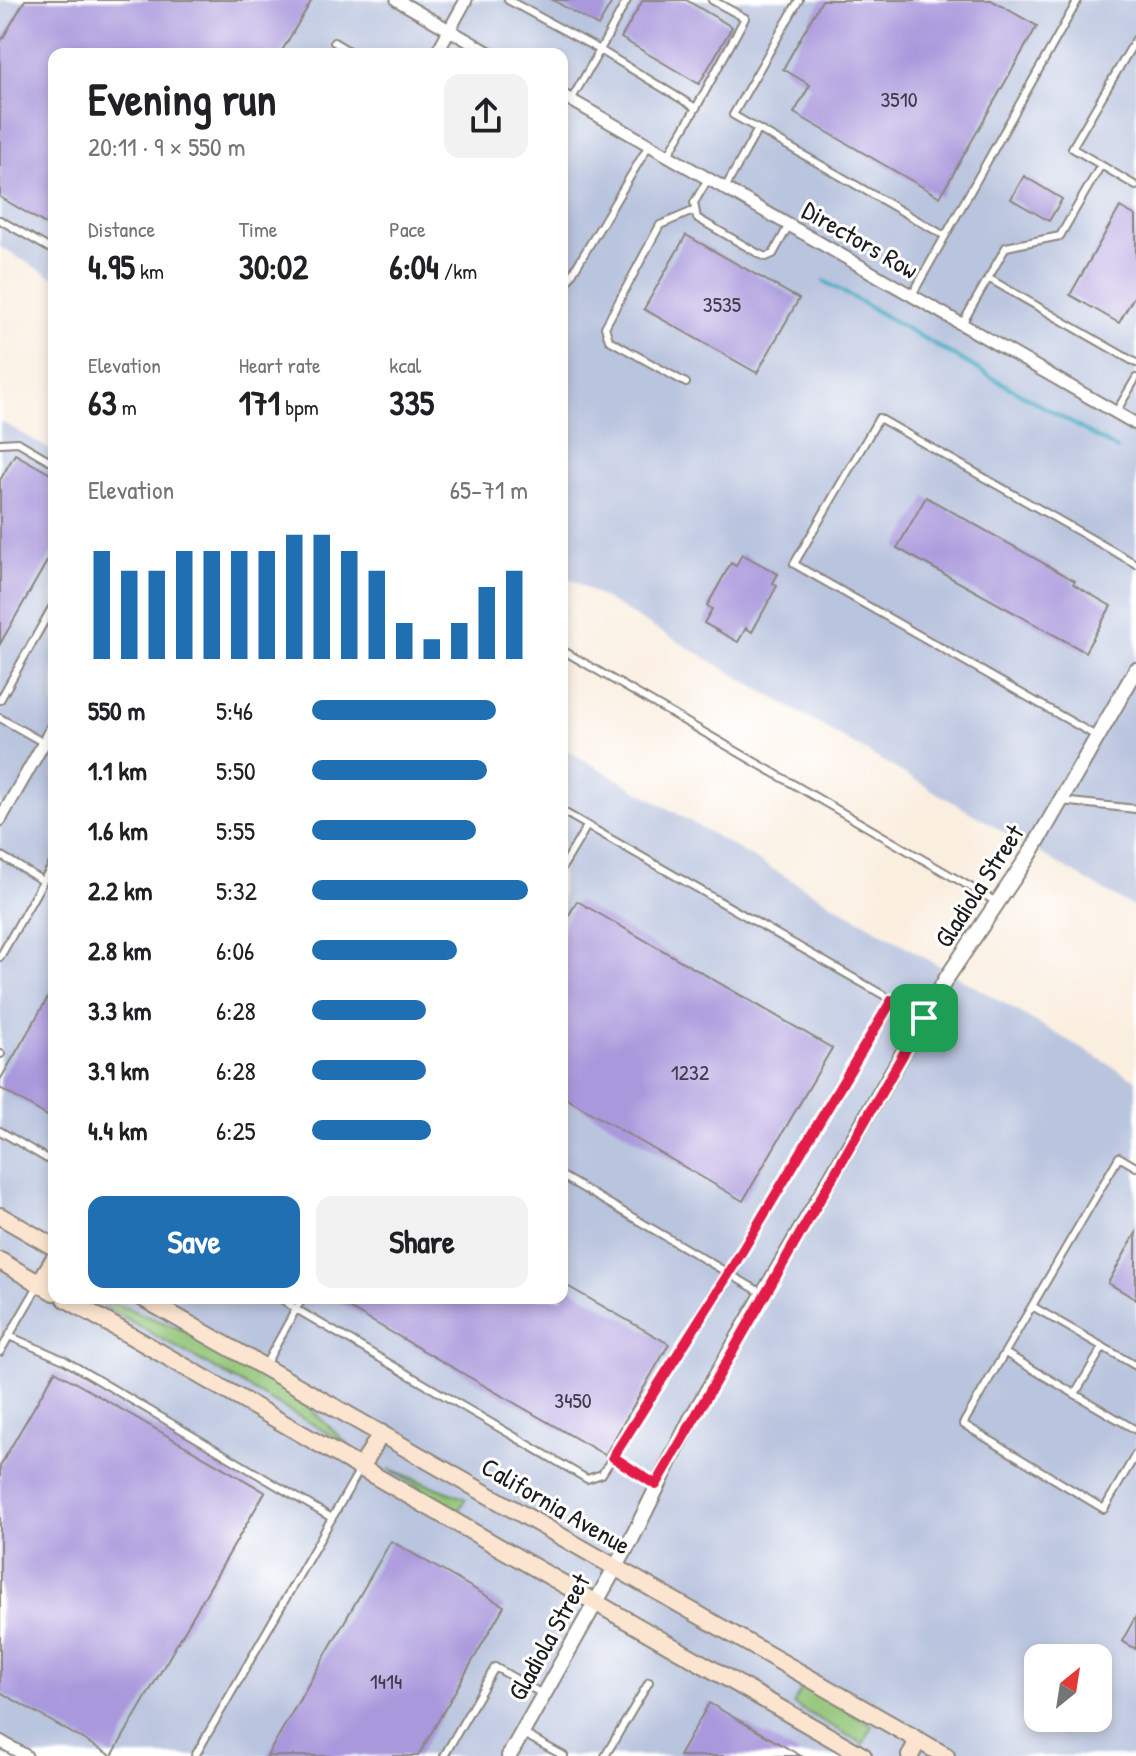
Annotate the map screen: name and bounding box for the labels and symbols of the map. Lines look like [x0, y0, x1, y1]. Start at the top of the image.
house number: 3510 [880, 84, 918, 114]
street label: Directors Row [796, 192, 925, 287]
house number: 3535 [703, 289, 741, 319]
street label: Gladiola Street [926, 817, 1032, 954]
pin [890, 984, 958, 1052]
house number: 1232 [671, 1057, 710, 1087]
house number: 3450 [554, 1385, 592, 1415]
street label: California Avenue [475, 1449, 637, 1562]
street label: Gladiola Street [499, 1566, 598, 1706]
north arrow [1024, 1644, 1112, 1732]
house number: 1414 [370, 1666, 402, 1696]

